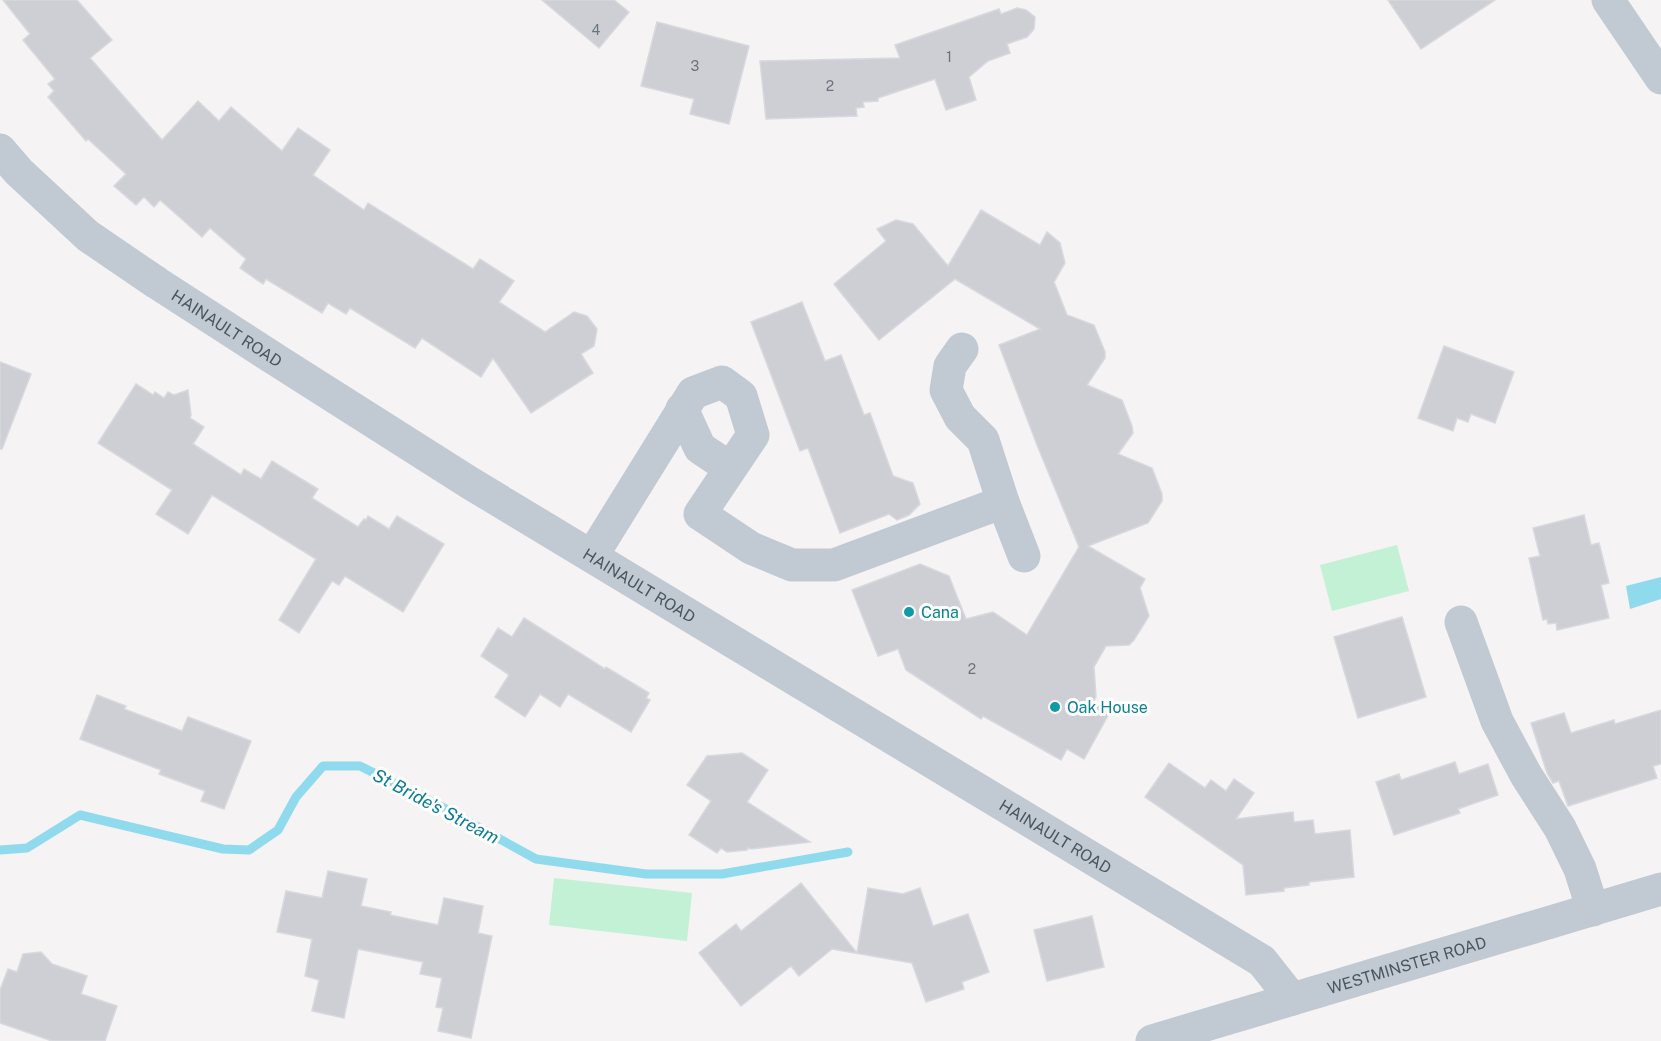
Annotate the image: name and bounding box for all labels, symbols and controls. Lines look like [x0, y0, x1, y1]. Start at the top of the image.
house number: 4 [592, 22, 601, 38]
house number: 1 [946, 49, 952, 65]
house number: 3 [691, 58, 700, 74]
house number: 2 [826, 78, 834, 94]
street label: HAINAULT ROAD [168, 286, 286, 371]
street label: HAINAULT ROAD [580, 544, 699, 626]
place label: Cana [921, 603, 959, 622]
marker: Cana [902, 605, 916, 619]
house number: 2 [968, 661, 976, 677]
place label: Oak House [1067, 698, 1148, 717]
marker: Oak House [1048, 700, 1062, 714]
water label: St Bride's Stream [369, 764, 503, 848]
street label: HAINAULT ROAD [996, 795, 1115, 878]
street label: WESTMINSTER ROAD [1325, 932, 1489, 998]

